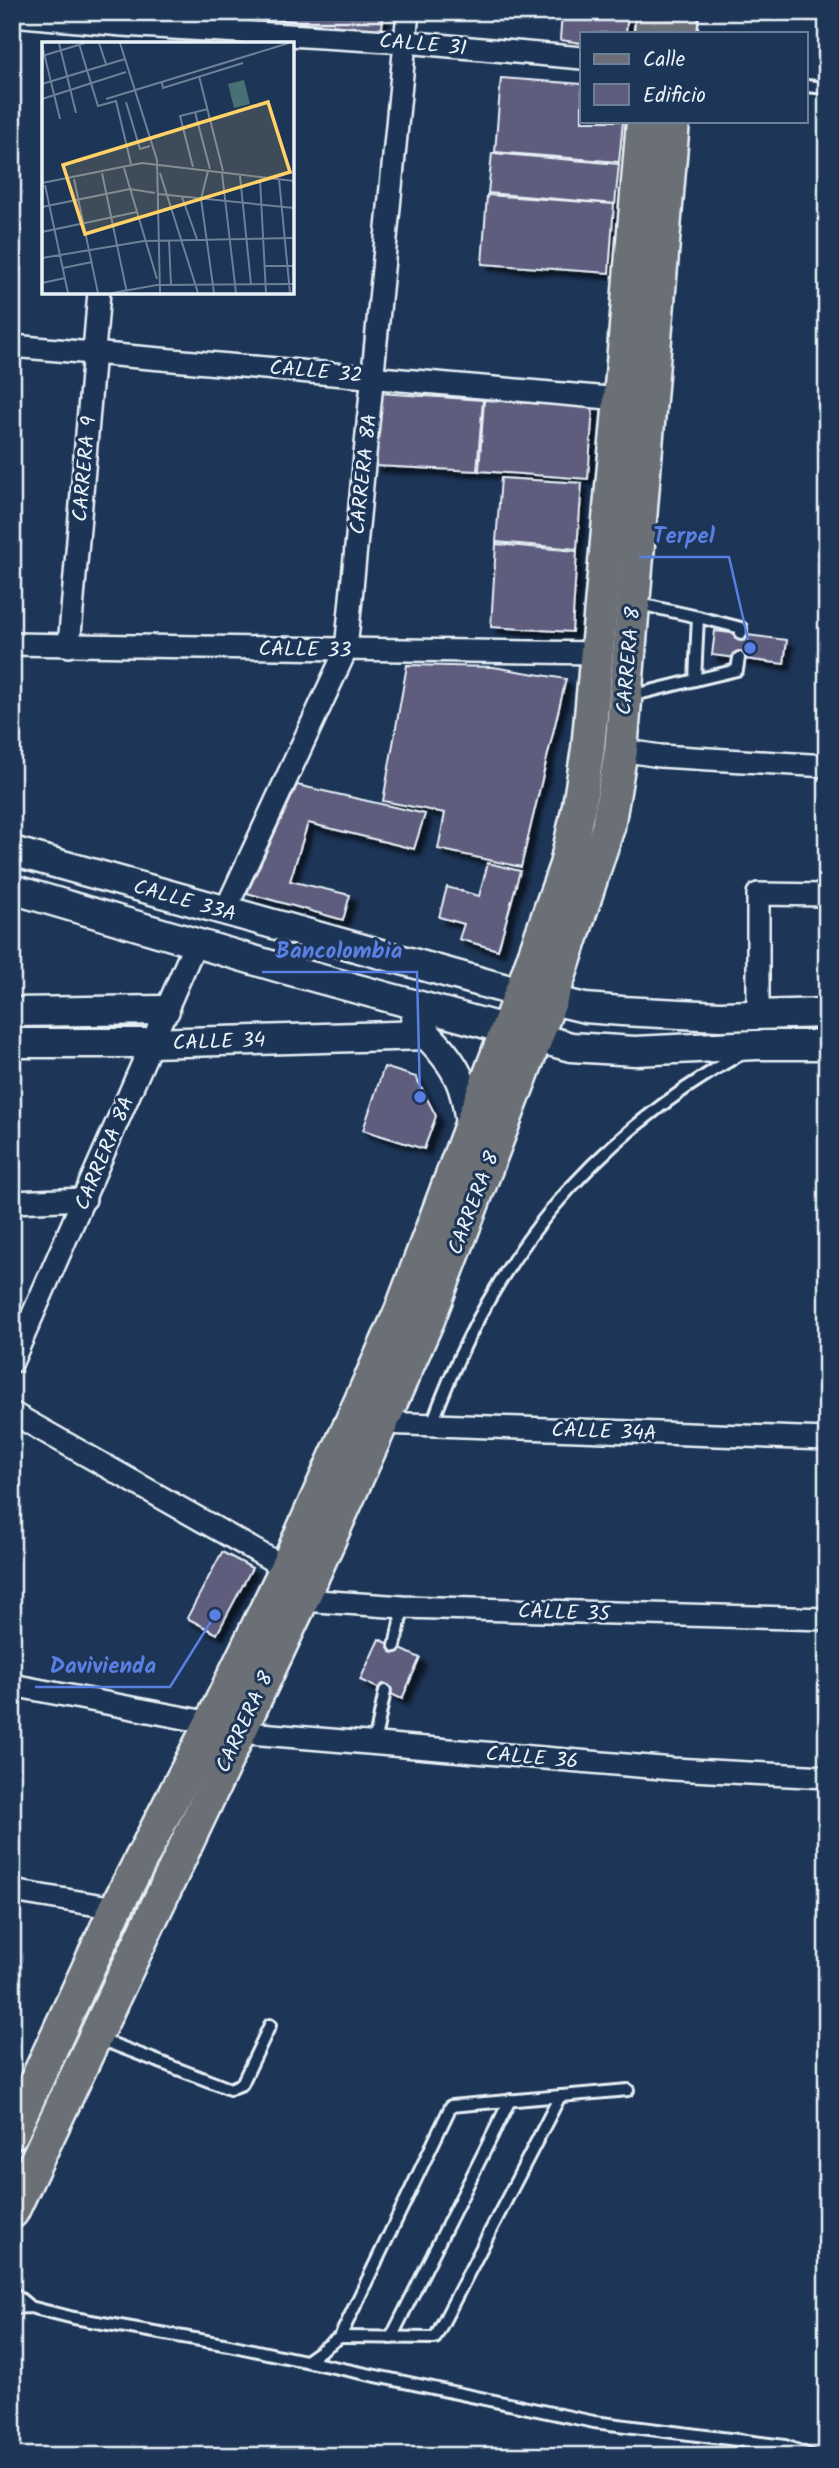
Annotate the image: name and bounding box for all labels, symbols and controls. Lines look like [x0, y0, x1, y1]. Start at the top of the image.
street label: CALLE 31 [378, 25, 468, 66]
legend [580, 32, 808, 122]
inset map [42, 42, 294, 294]
text: Calle [643, 44, 686, 77]
text: Edificio [643, 80, 706, 113]
street label: CALLE 32 [268, 352, 364, 393]
street label: CARRERA 8A [342, 412, 387, 536]
street label: CARRERA 9 [64, 415, 107, 523]
callout: Terpel [639, 513, 729, 557]
text: Terpel [653, 519, 716, 555]
street label: CARRERA 8 [608, 605, 651, 716]
street label: CALLE 33 [258, 633, 352, 668]
street label: CALLE 33A [129, 871, 240, 932]
callout: Bancolombia [262, 928, 417, 972]
text: Bancolombia [276, 934, 403, 970]
street label: CALLE 34 [172, 1024, 266, 1061]
street label: CARRERA 8A [67, 1091, 144, 1216]
street label: CARRERA 8 [440, 1147, 509, 1260]
street label: CALLE 34A [551, 1414, 657, 1451]
street label: CALLE 35 [517, 1595, 612, 1632]
callout: Davivienda [35, 1643, 170, 1687]
text: Davivienda [50, 1649, 157, 1685]
street label: CARRERA 8 [208, 1666, 283, 1779]
street label: CALLE 36 [484, 1738, 579, 1779]

